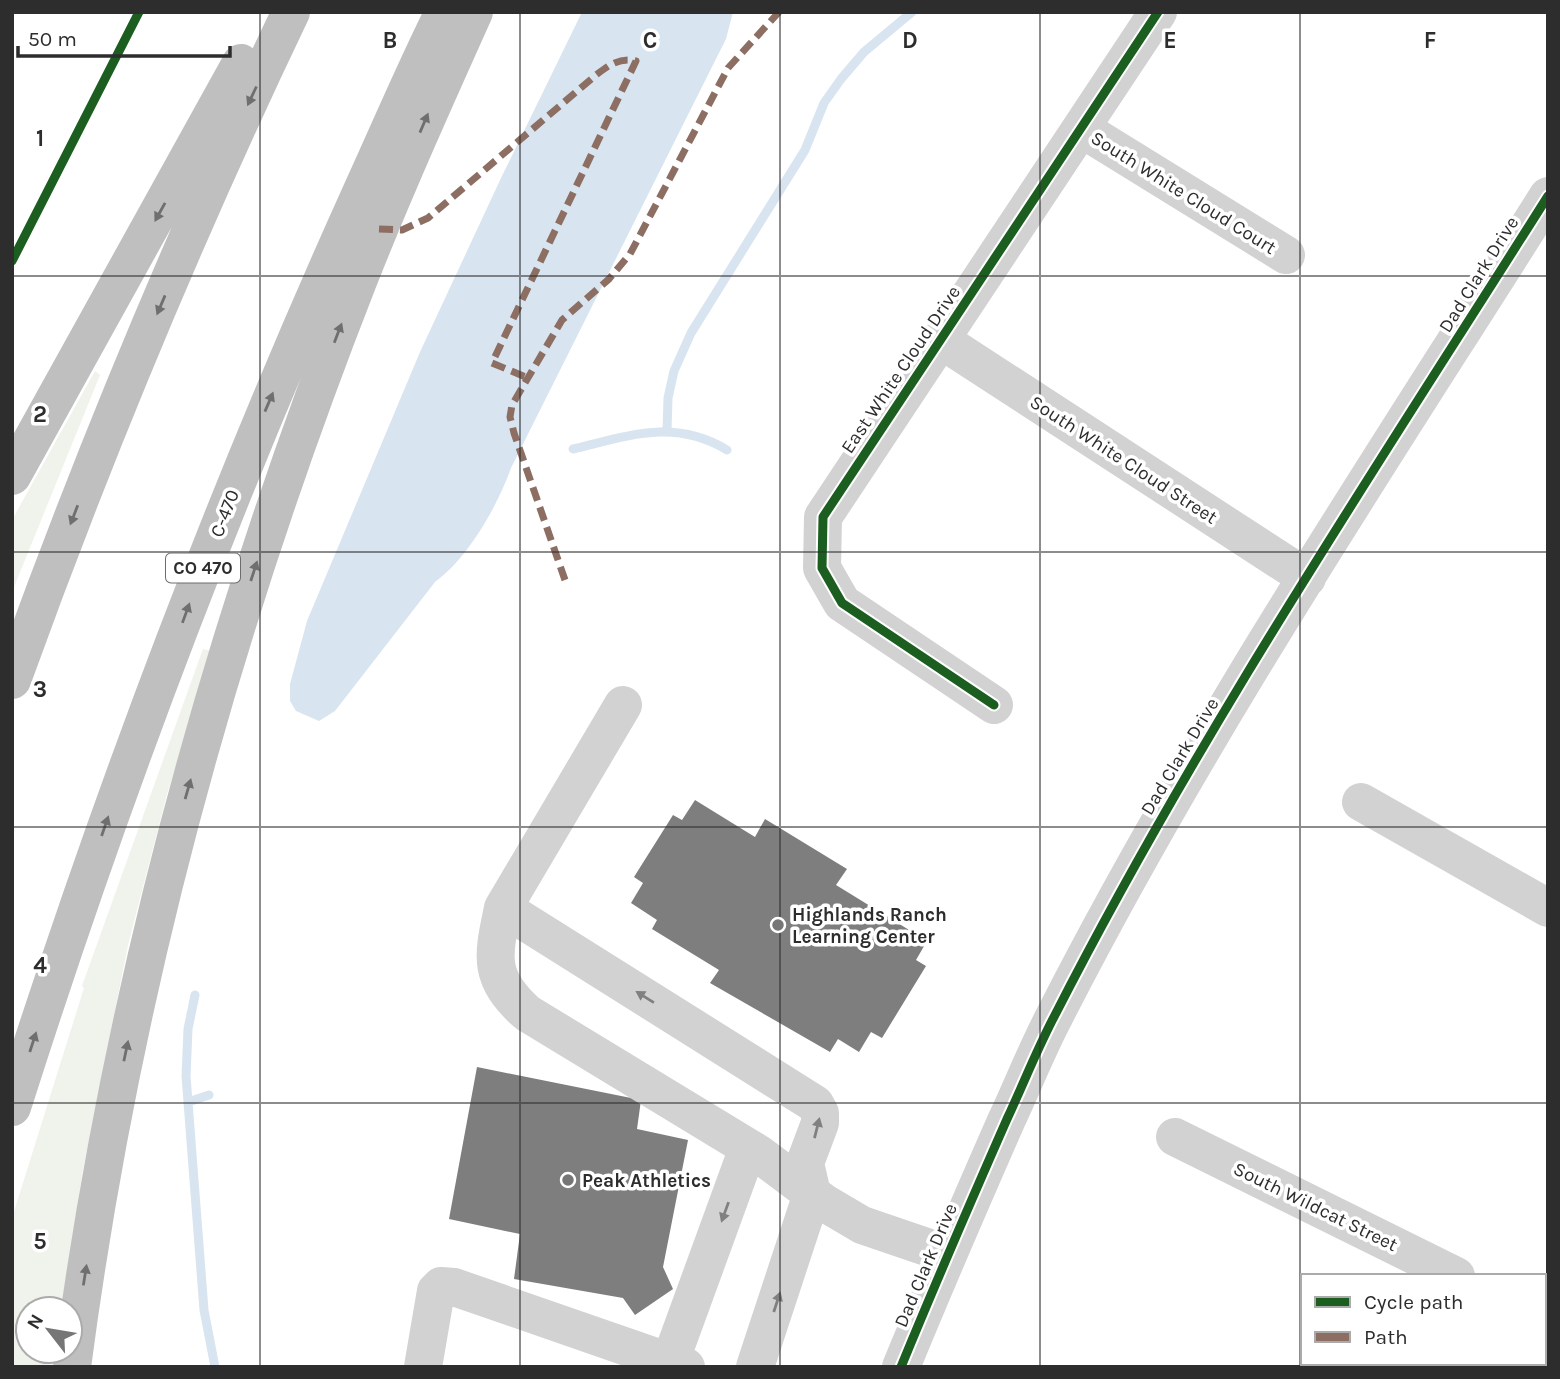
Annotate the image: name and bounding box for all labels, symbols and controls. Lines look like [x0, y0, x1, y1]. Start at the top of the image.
scale bar [18, 14, 229, 58]
text: 50 m [28, 27, 77, 51]
text: B [383, 27, 397, 54]
text: C [643, 27, 657, 54]
text: D [902, 27, 918, 54]
text: E [1163, 27, 1177, 54]
text: F [1424, 27, 1436, 54]
one-way arrow [246, 86, 258, 106]
one-way arrow [418, 113, 430, 133]
text: 1 [36, 125, 44, 152]
street label: South White Cloud Court [1087, 127, 1280, 259]
one-way arrow [154, 203, 166, 222]
street label: Dad Clark Drive [1434, 212, 1523, 337]
street label: East White Cloud Drive [837, 282, 965, 458]
one-way arrow [155, 294, 166, 315]
one-way arrow [332, 323, 343, 344]
one-way arrow [264, 391, 275, 412]
street label: South White Cloud Street [1026, 391, 1221, 529]
text: 2 [33, 401, 47, 428]
street label: C-470 [206, 487, 244, 540]
one-way arrow [68, 504, 79, 525]
road number: CO 470 [166, 554, 240, 582]
one-way arrow [249, 560, 260, 581]
one-way arrow [180, 603, 191, 624]
text: 3 [33, 676, 47, 703]
street label: Dad Clark Drive [1136, 694, 1223, 819]
one-way arrow [184, 778, 194, 799]
one-way arrow [100, 816, 111, 837]
place label: Highlands Ranch Learning Center [792, 904, 947, 948]
marker: Highlands Ranch Learning Center [770, 917, 786, 933]
text: 4 [33, 952, 47, 979]
one-way arrow [635, 990, 654, 1003]
one-way arrow [28, 1031, 39, 1052]
one-way arrow [120, 1040, 131, 1062]
one-way arrow [812, 1117, 823, 1139]
street label: South Wildcat Street [1230, 1158, 1401, 1256]
place label: Peak Athletics [582, 1170, 711, 1192]
marker: Peak Athletics [560, 1172, 576, 1188]
street label: Dad Clark Drive [890, 1200, 962, 1331]
one-way arrow [719, 1201, 730, 1222]
text: 5 [33, 1228, 47, 1255]
one-way arrow [80, 1264, 91, 1286]
legend [1301, 1274, 1546, 1365]
text: Cycle path [1364, 1290, 1464, 1314]
one-way arrow [772, 1291, 783, 1312]
north arrow [14, 1295, 84, 1365]
text: N [22, 1310, 48, 1333]
text: Path [1364, 1325, 1408, 1349]

